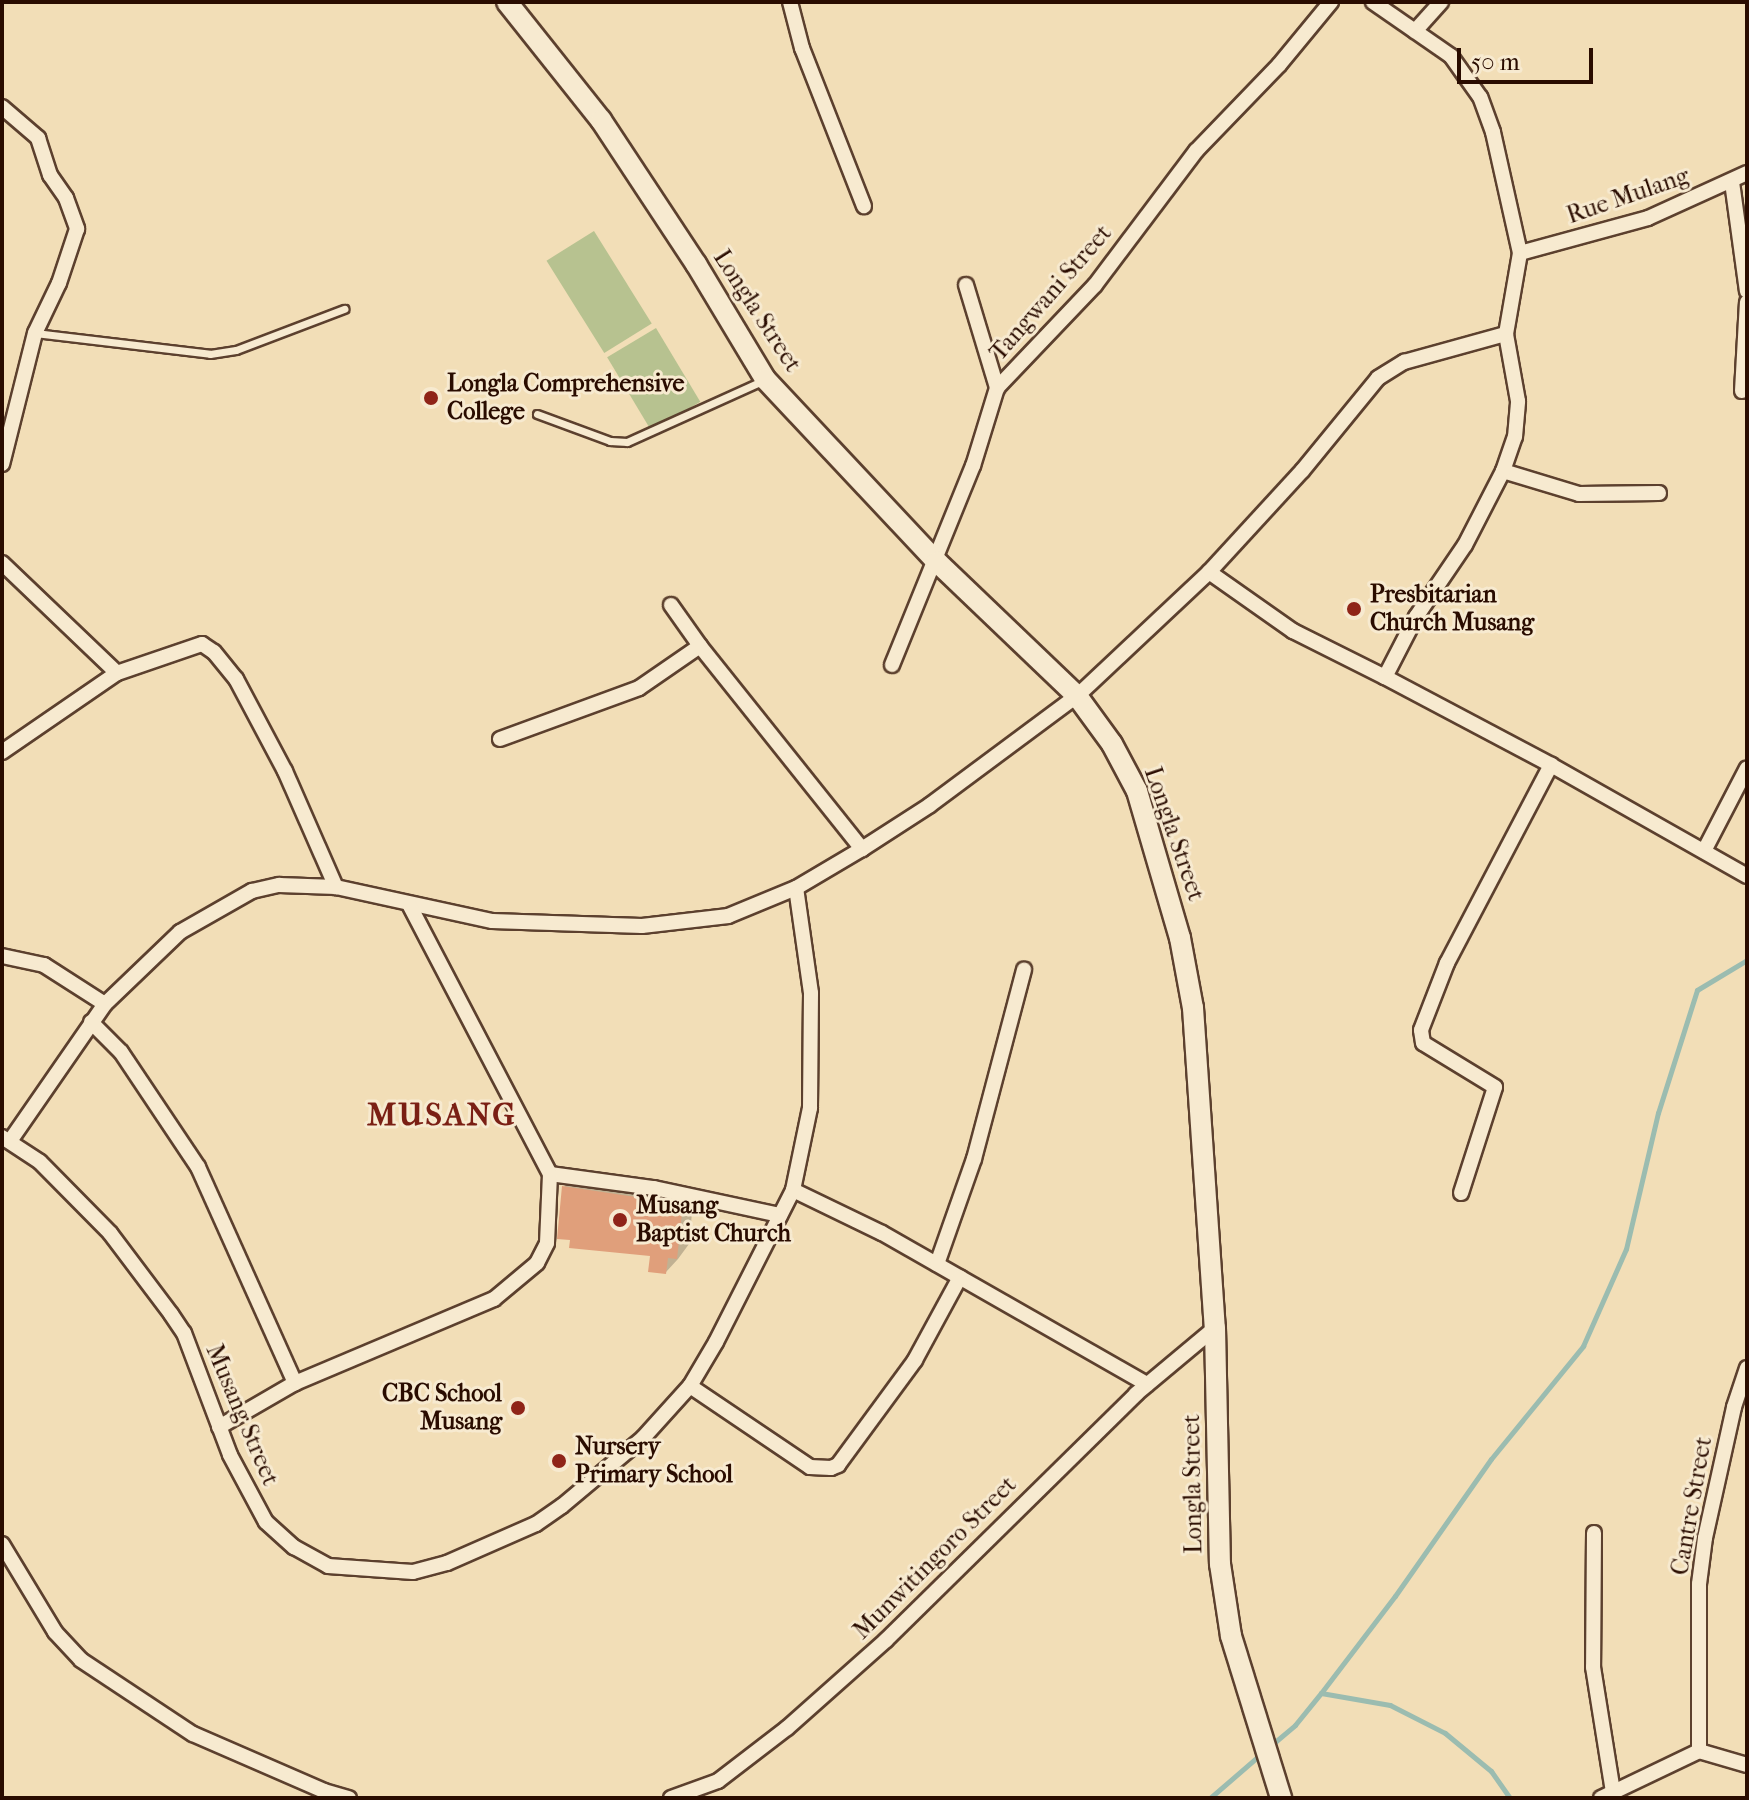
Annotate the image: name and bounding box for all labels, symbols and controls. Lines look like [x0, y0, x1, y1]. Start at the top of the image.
scale bar [1461, 32, 1597, 82]
text: 50 m [1471, 48, 1520, 76]
street label: Rue Mulang [1563, 162, 1693, 230]
street label: Tangwani Street [984, 219, 1118, 367]
street label: Longla Street [707, 245, 807, 377]
place label: Longla Comprehensive College [447, 370, 684, 426]
marker: Longla Comprehensive College [422, 389, 440, 407]
place label: Presbitarian Church Musang [1370, 581, 1534, 637]
marker: Presbitarian Church Musang [1345, 600, 1363, 618]
street label: Longla Street [1138, 763, 1210, 905]
district label: MUSANG [367, 1096, 517, 1134]
place label: Musang Baptist Church [636, 1192, 791, 1248]
marker: Musang Baptist Church [611, 1211, 629, 1229]
street label: Musang Street [199, 1340, 285, 1490]
place label: CBC School Musang [382, 1380, 502, 1436]
marker: CBC School Musang [509, 1399, 527, 1417]
street label: Longla Street [1177, 1414, 1209, 1554]
place label: Nursery Primary School [575, 1433, 733, 1489]
street label: Cantre Street [1666, 1435, 1718, 1577]
marker: Nursery Primary School [550, 1452, 568, 1470]
street label: Munwitingoro Street [848, 1471, 1022, 1645]

